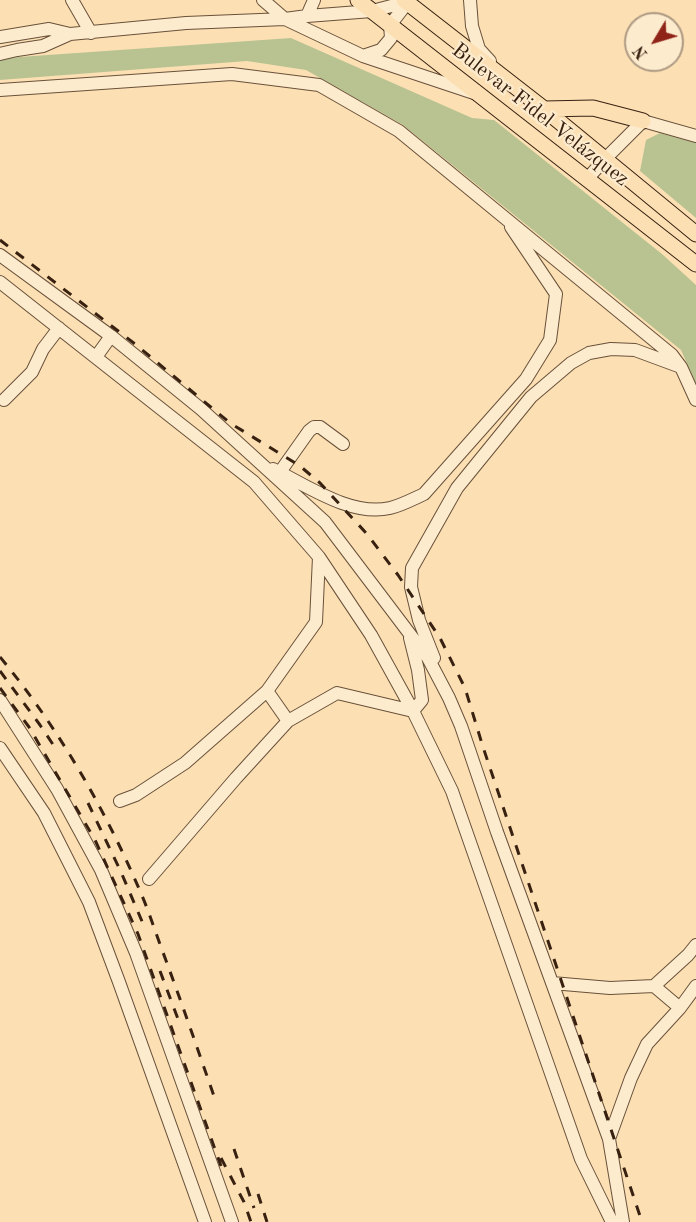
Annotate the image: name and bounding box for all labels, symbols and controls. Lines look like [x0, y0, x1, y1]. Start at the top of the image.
north arrow [624, 12, 684, 72]
street label: Bulevar Fidel Velázquez [446, 38, 634, 192]
text: N [631, 42, 651, 62]

